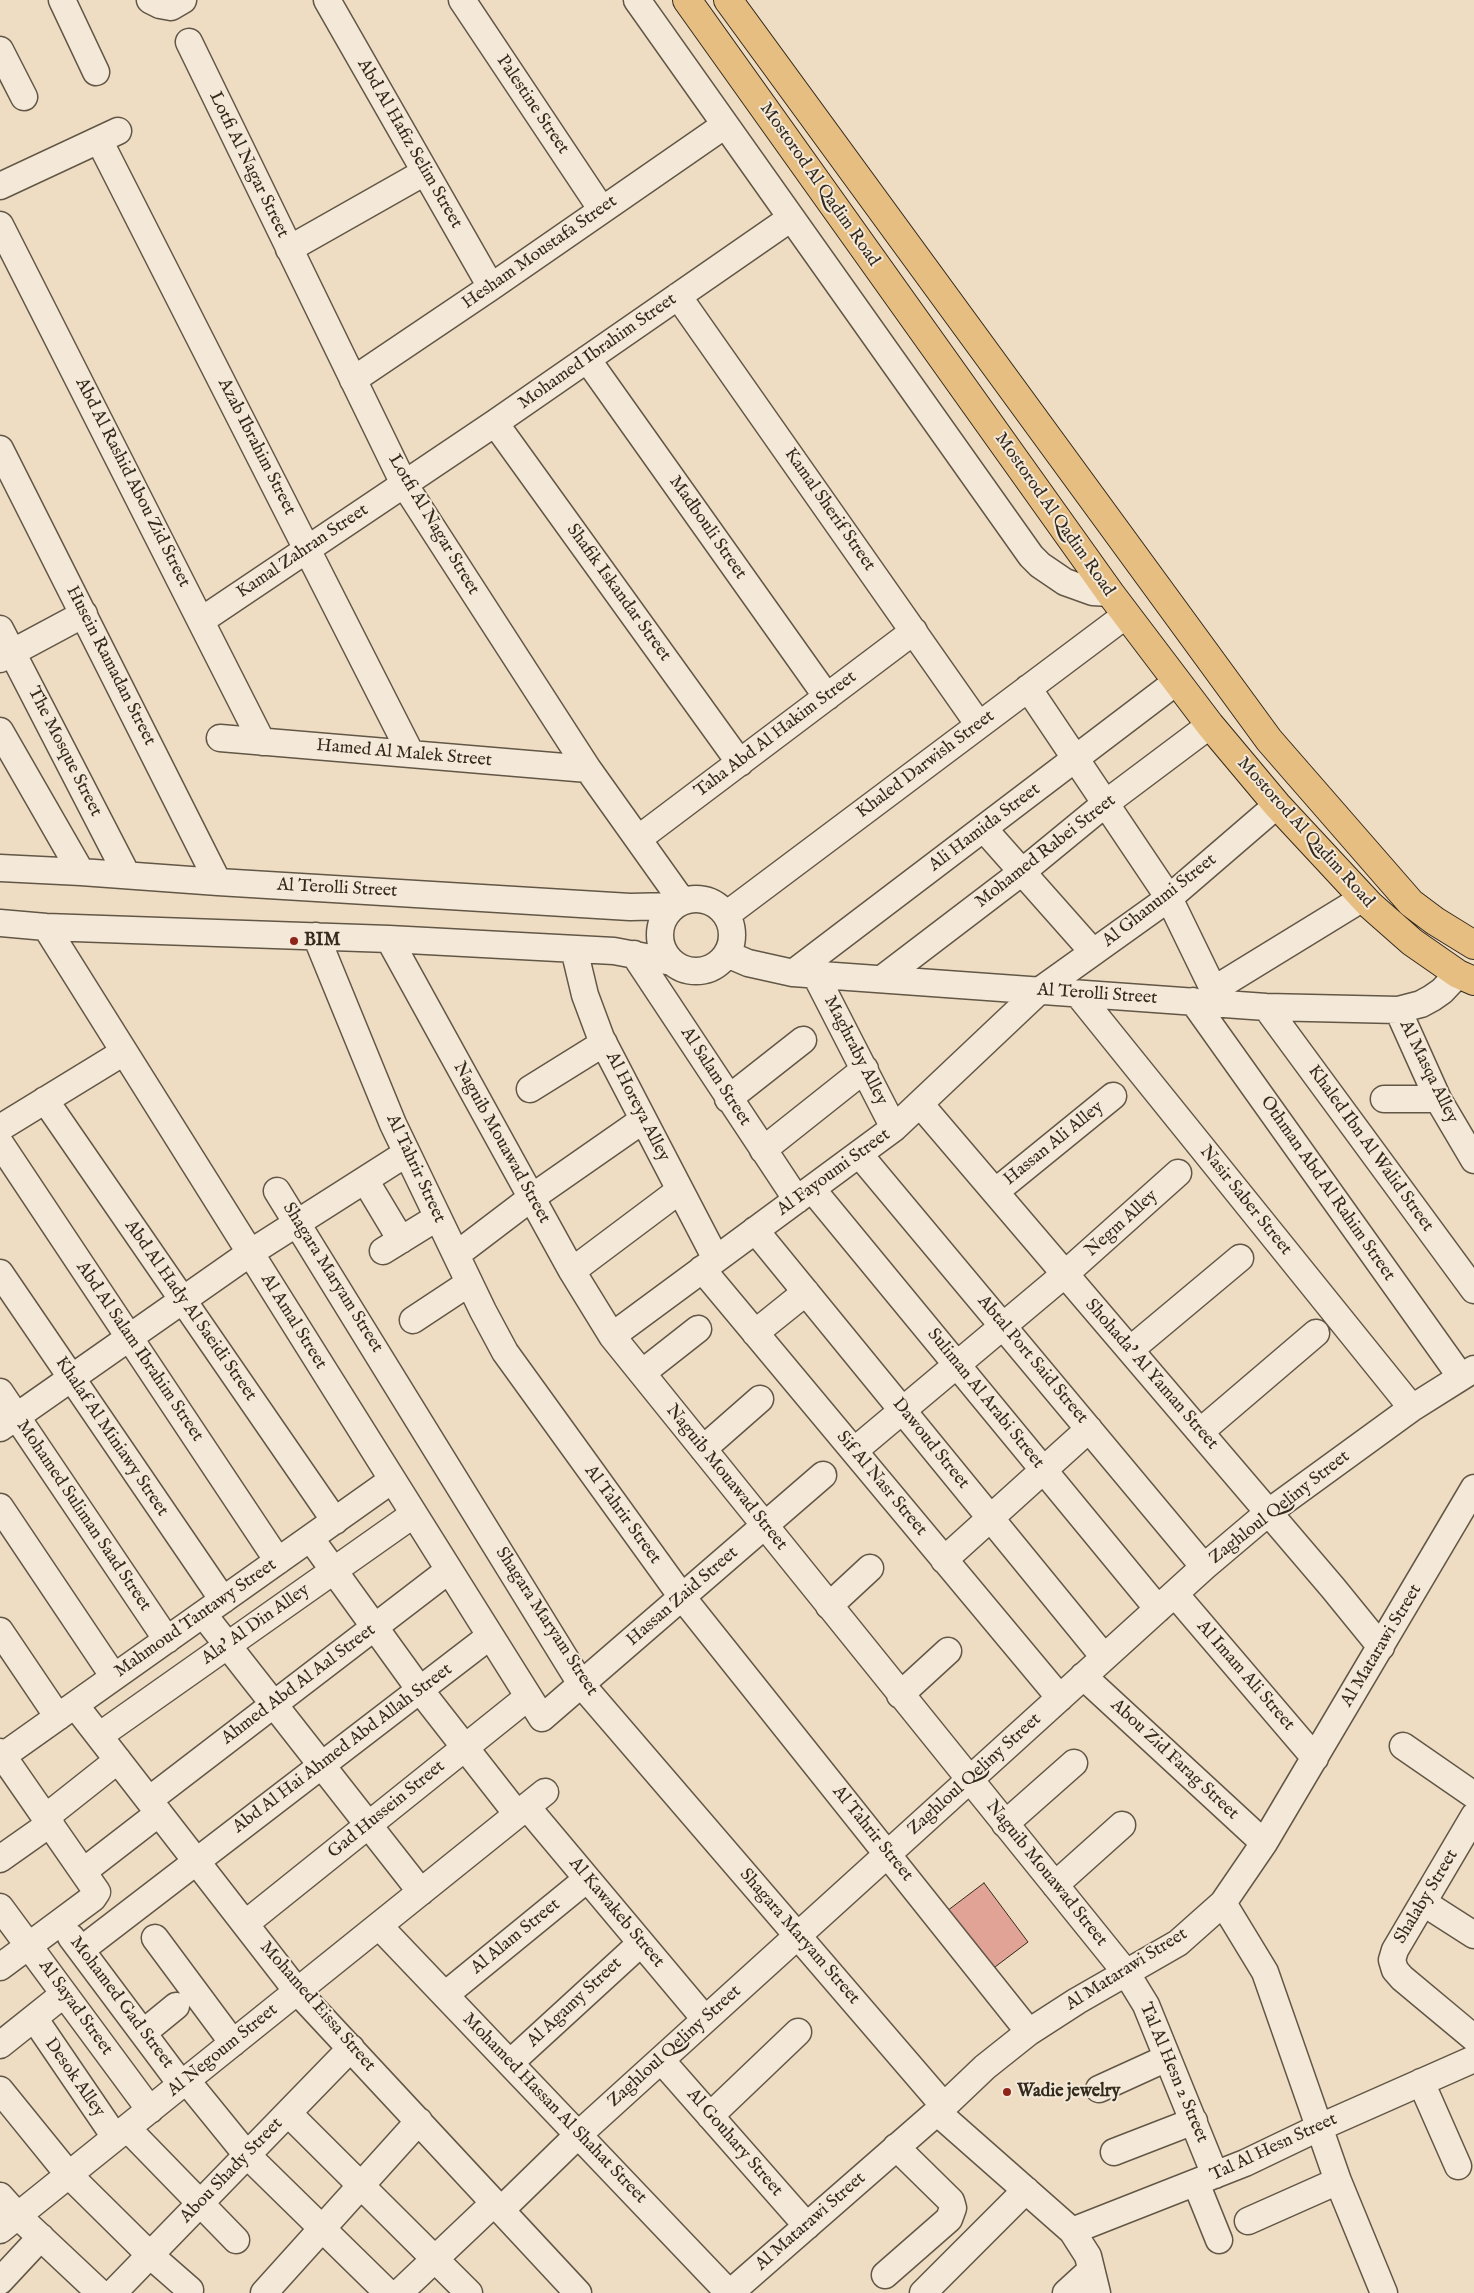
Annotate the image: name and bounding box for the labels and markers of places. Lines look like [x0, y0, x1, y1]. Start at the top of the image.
place label: BIM [304, 930, 340, 952]
marker: BIM [288, 935, 300, 947]
place label: Wadie jewelry [1017, 2081, 1120, 2103]
marker: Wadie jewelry [1001, 2086, 1013, 2098]

